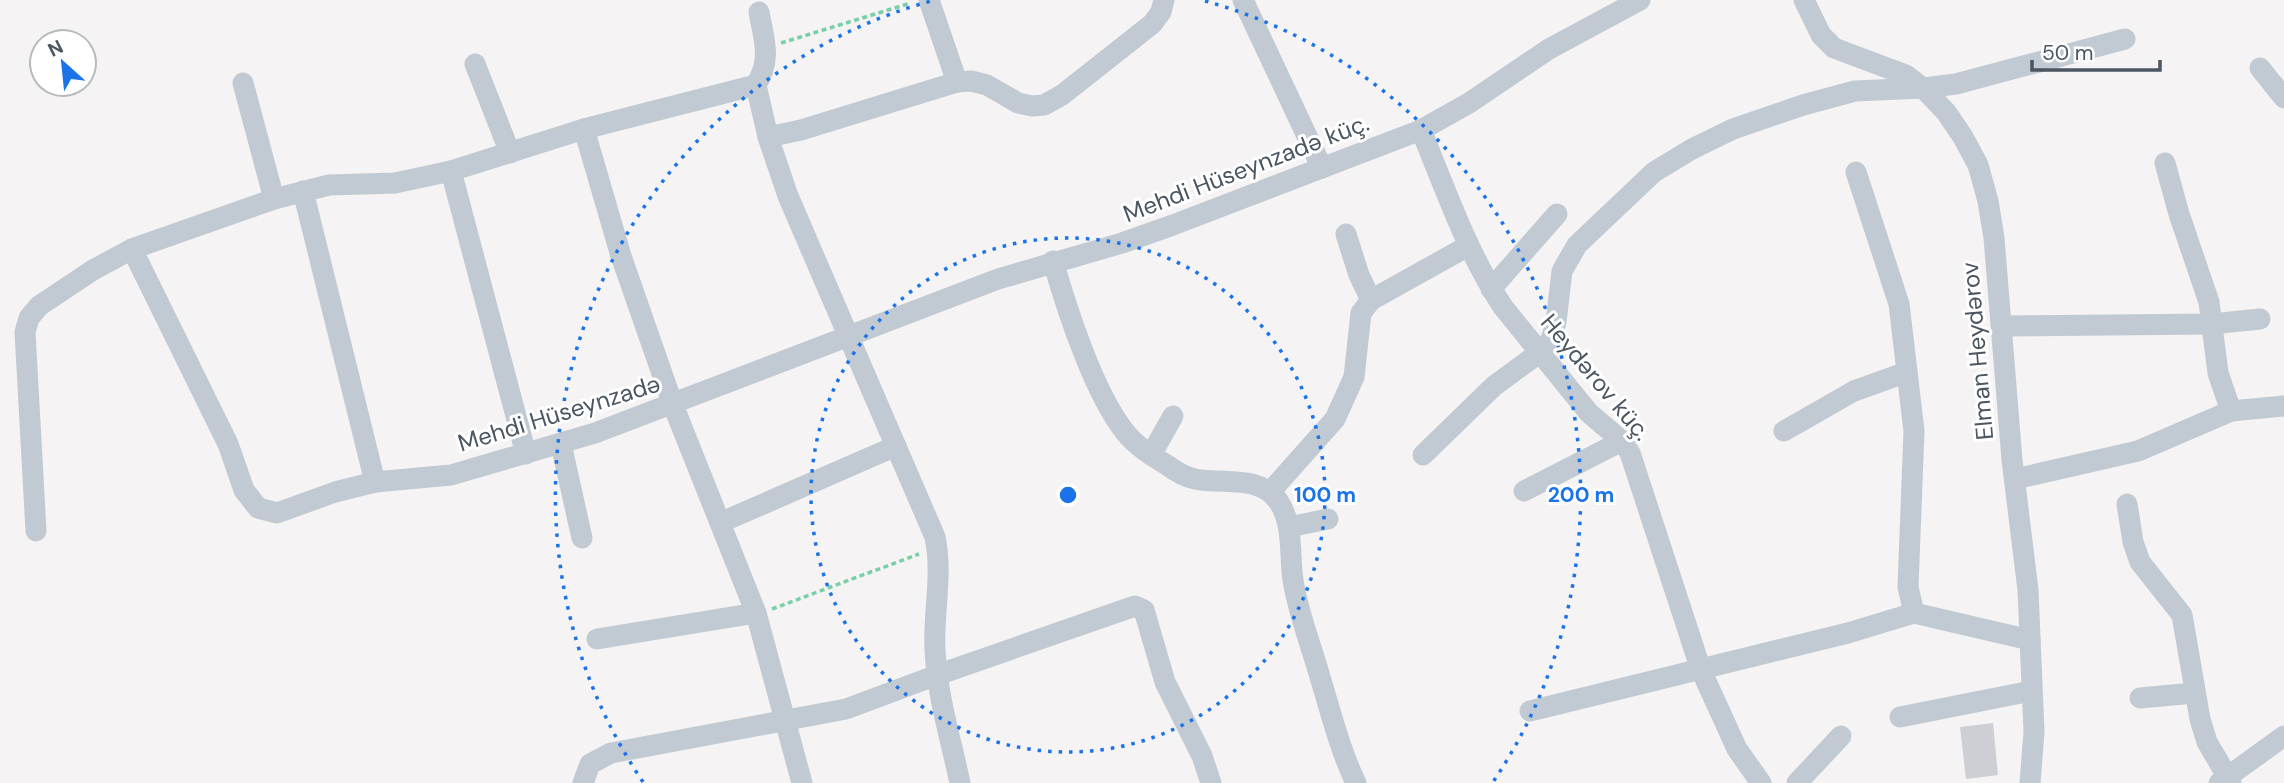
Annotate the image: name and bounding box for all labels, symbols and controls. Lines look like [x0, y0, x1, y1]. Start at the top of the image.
north arrow [28, 28, 98, 98]
scale bar [2032, 28, 2160, 72]
text: N [44, 34, 67, 63]
text: 50 m [2042, 39, 2093, 67]
street label: Mehdi Hüseynzadə küç. [1119, 107, 1373, 229]
street label: Elman Heydərov [1954, 260, 2000, 441]
street label: Heydərov küç. [1534, 307, 1658, 447]
street label: Mehdi Hüseynzadə [454, 367, 664, 459]
text: 100 m [1294, 481, 1356, 509]
text: 200 m [1548, 481, 1614, 509]
centre of rings [1056, 483, 1080, 507]

